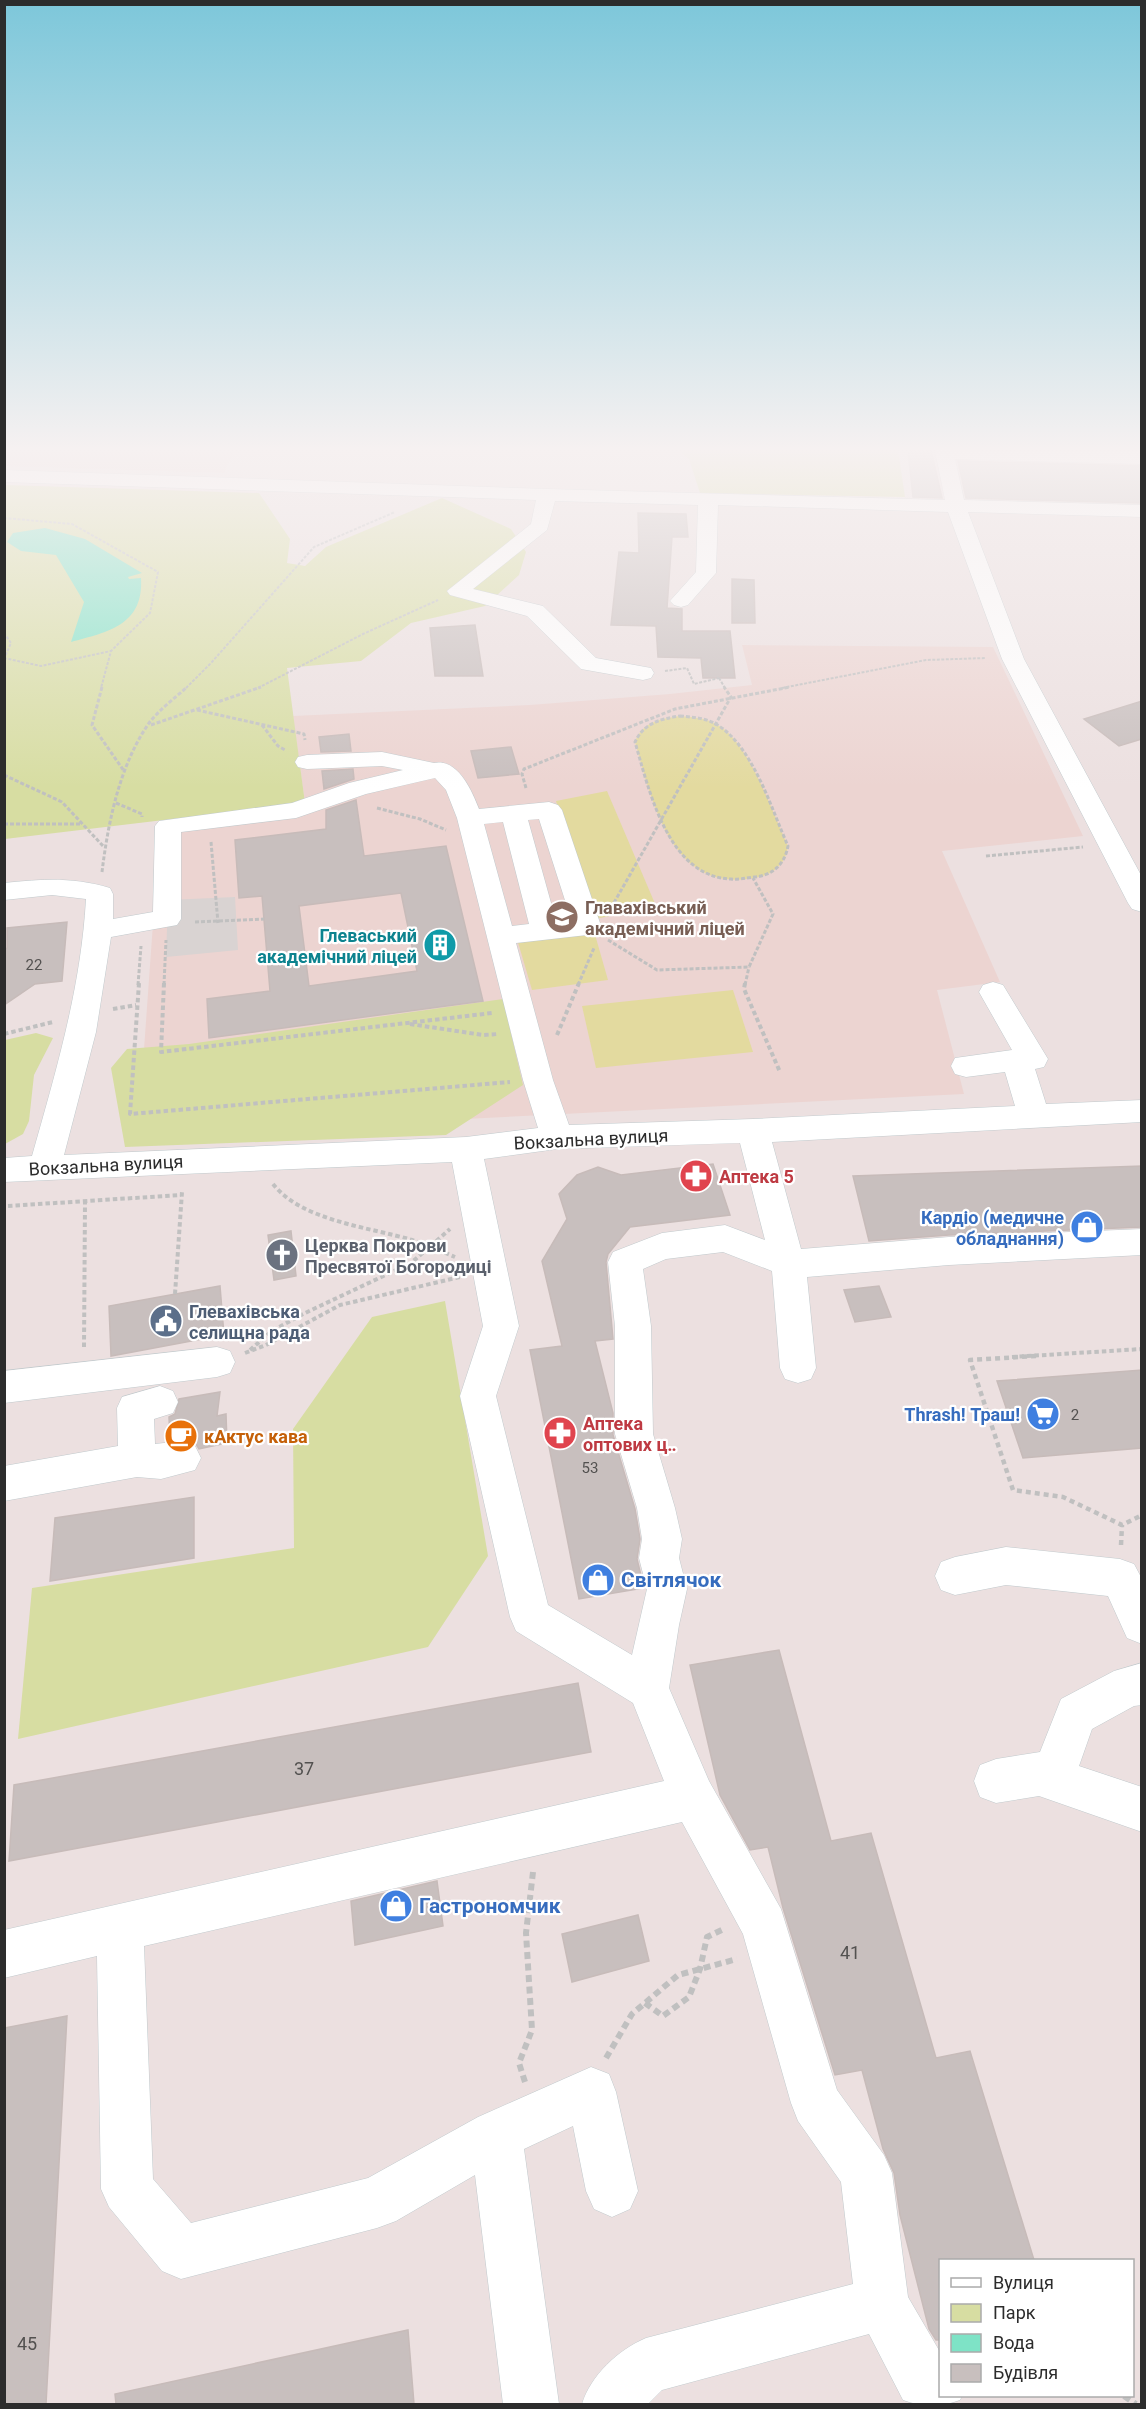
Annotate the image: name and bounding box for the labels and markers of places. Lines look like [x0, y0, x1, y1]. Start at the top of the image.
place label: Главахівський академічний ліцей [585, 897, 745, 939]
school or university icon: Главахівський академічний ліцей [544, 899, 580, 935]
place label: Глеваський академічний ліцей [257, 925, 417, 967]
building icon: Глеваський академічний ліцей [422, 927, 458, 963]
pharmacy icon: Аптека 5 [678, 1158, 714, 1194]
place label: Аптека 5 [719, 1166, 794, 1187]
place label: Кардіо (медичне обладнання) [921, 1207, 1064, 1250]
shop icon: Кардіо (медичне обладнання) [1069, 1209, 1105, 1245]
place label: Церква Покрови Пресвятої Богородиці [305, 1235, 491, 1277]
church icon: Церква Покрови Пресвятої Богородиці [264, 1237, 300, 1273]
place label: Глевахівська селищна рада [189, 1301, 310, 1343]
public building icon: Глевахівська селищна рада [148, 1303, 184, 1339]
supermarket icon: Thrash! Траш! [1025, 1396, 1061, 1432]
place label: Thrash! Траш! [904, 1404, 1020, 1425]
place label: Аптека оптових ц‥ [583, 1413, 677, 1455]
pharmacy icon: Аптека оптових ц‥ [542, 1415, 578, 1451]
cafe icon: кАктус кава [163, 1418, 199, 1454]
place label: кАктус кава [204, 1426, 308, 1447]
shop icon: Світлячок [580, 1562, 616, 1598]
place label: Світлячок [621, 1568, 721, 1592]
shop icon: Гастрономчик [378, 1888, 414, 1924]
place label: Гастрономчик [419, 1894, 561, 1918]

